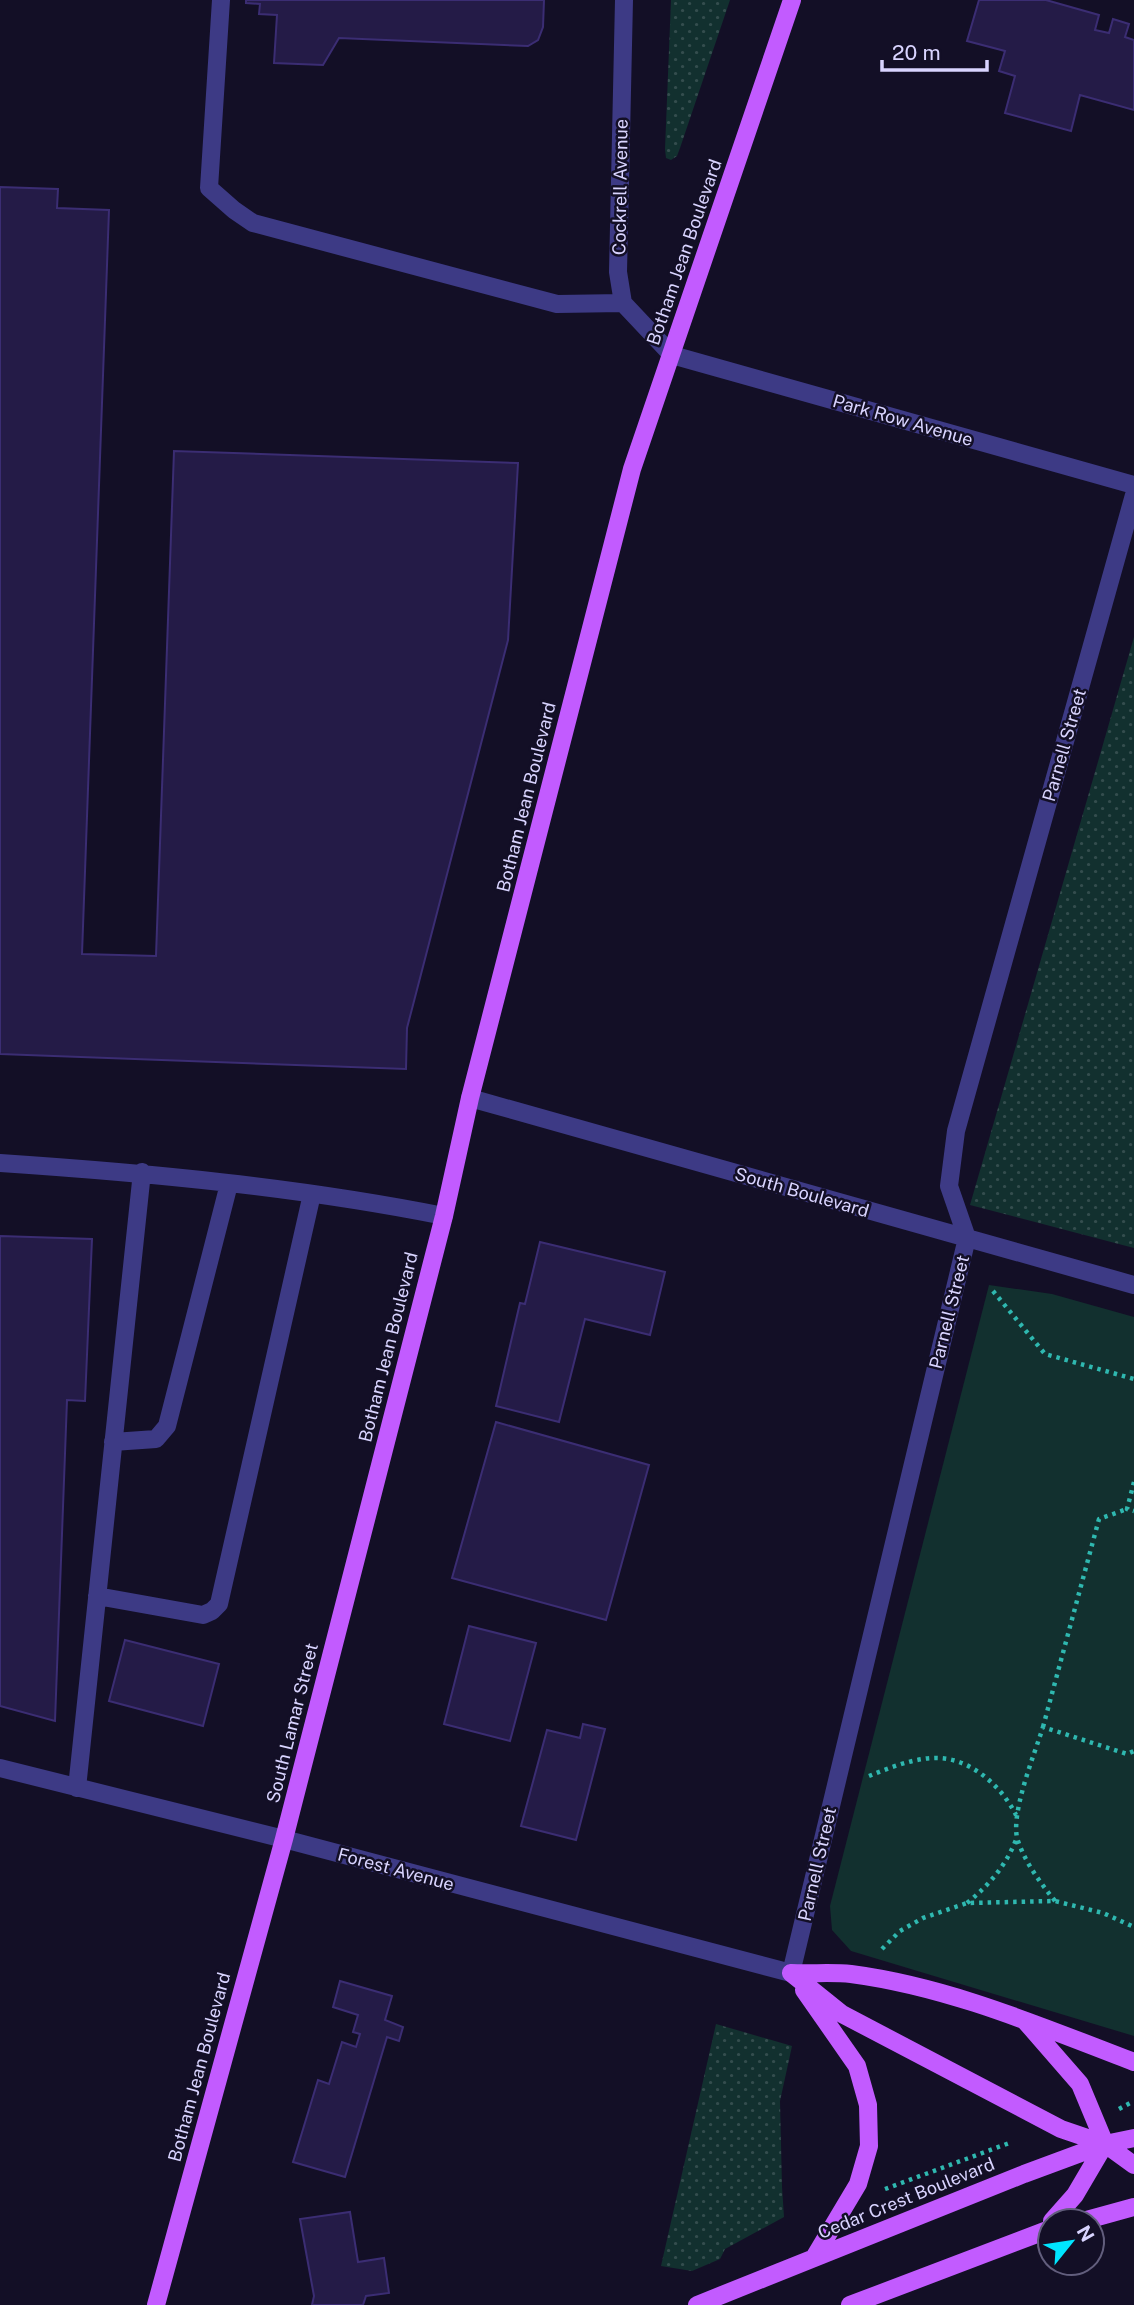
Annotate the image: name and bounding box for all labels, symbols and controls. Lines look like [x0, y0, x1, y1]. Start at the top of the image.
scale bar [882, 28, 987, 72]
text: 20 m [892, 40, 941, 65]
street label: Cockrell Avenue [608, 119, 632, 255]
street label: Botham Jean Boulevard [642, 156, 726, 348]
street label: Park Row Avenue [830, 390, 976, 450]
street label: Parnell Street [1038, 686, 1090, 804]
street label: Botham Jean Boulevard [492, 700, 560, 894]
street label: South Boulevard [732, 1163, 872, 1221]
street label: Botham Jean Boulevard [354, 1250, 422, 1444]
street label: Parnell Street [925, 1253, 973, 1371]
street label: South Lamar Street [262, 1641, 322, 1805]
street label: Parnell Street [794, 1805, 840, 1923]
street label: Forest Avenue [335, 1843, 457, 1895]
street label: Botham Jean Boulevard [164, 1970, 234, 2164]
street label: Cedar Crest Boulevard [815, 2153, 997, 2243]
north arrow [1036, 2207, 1106, 2277]
text: N [1072, 2222, 1099, 2245]

